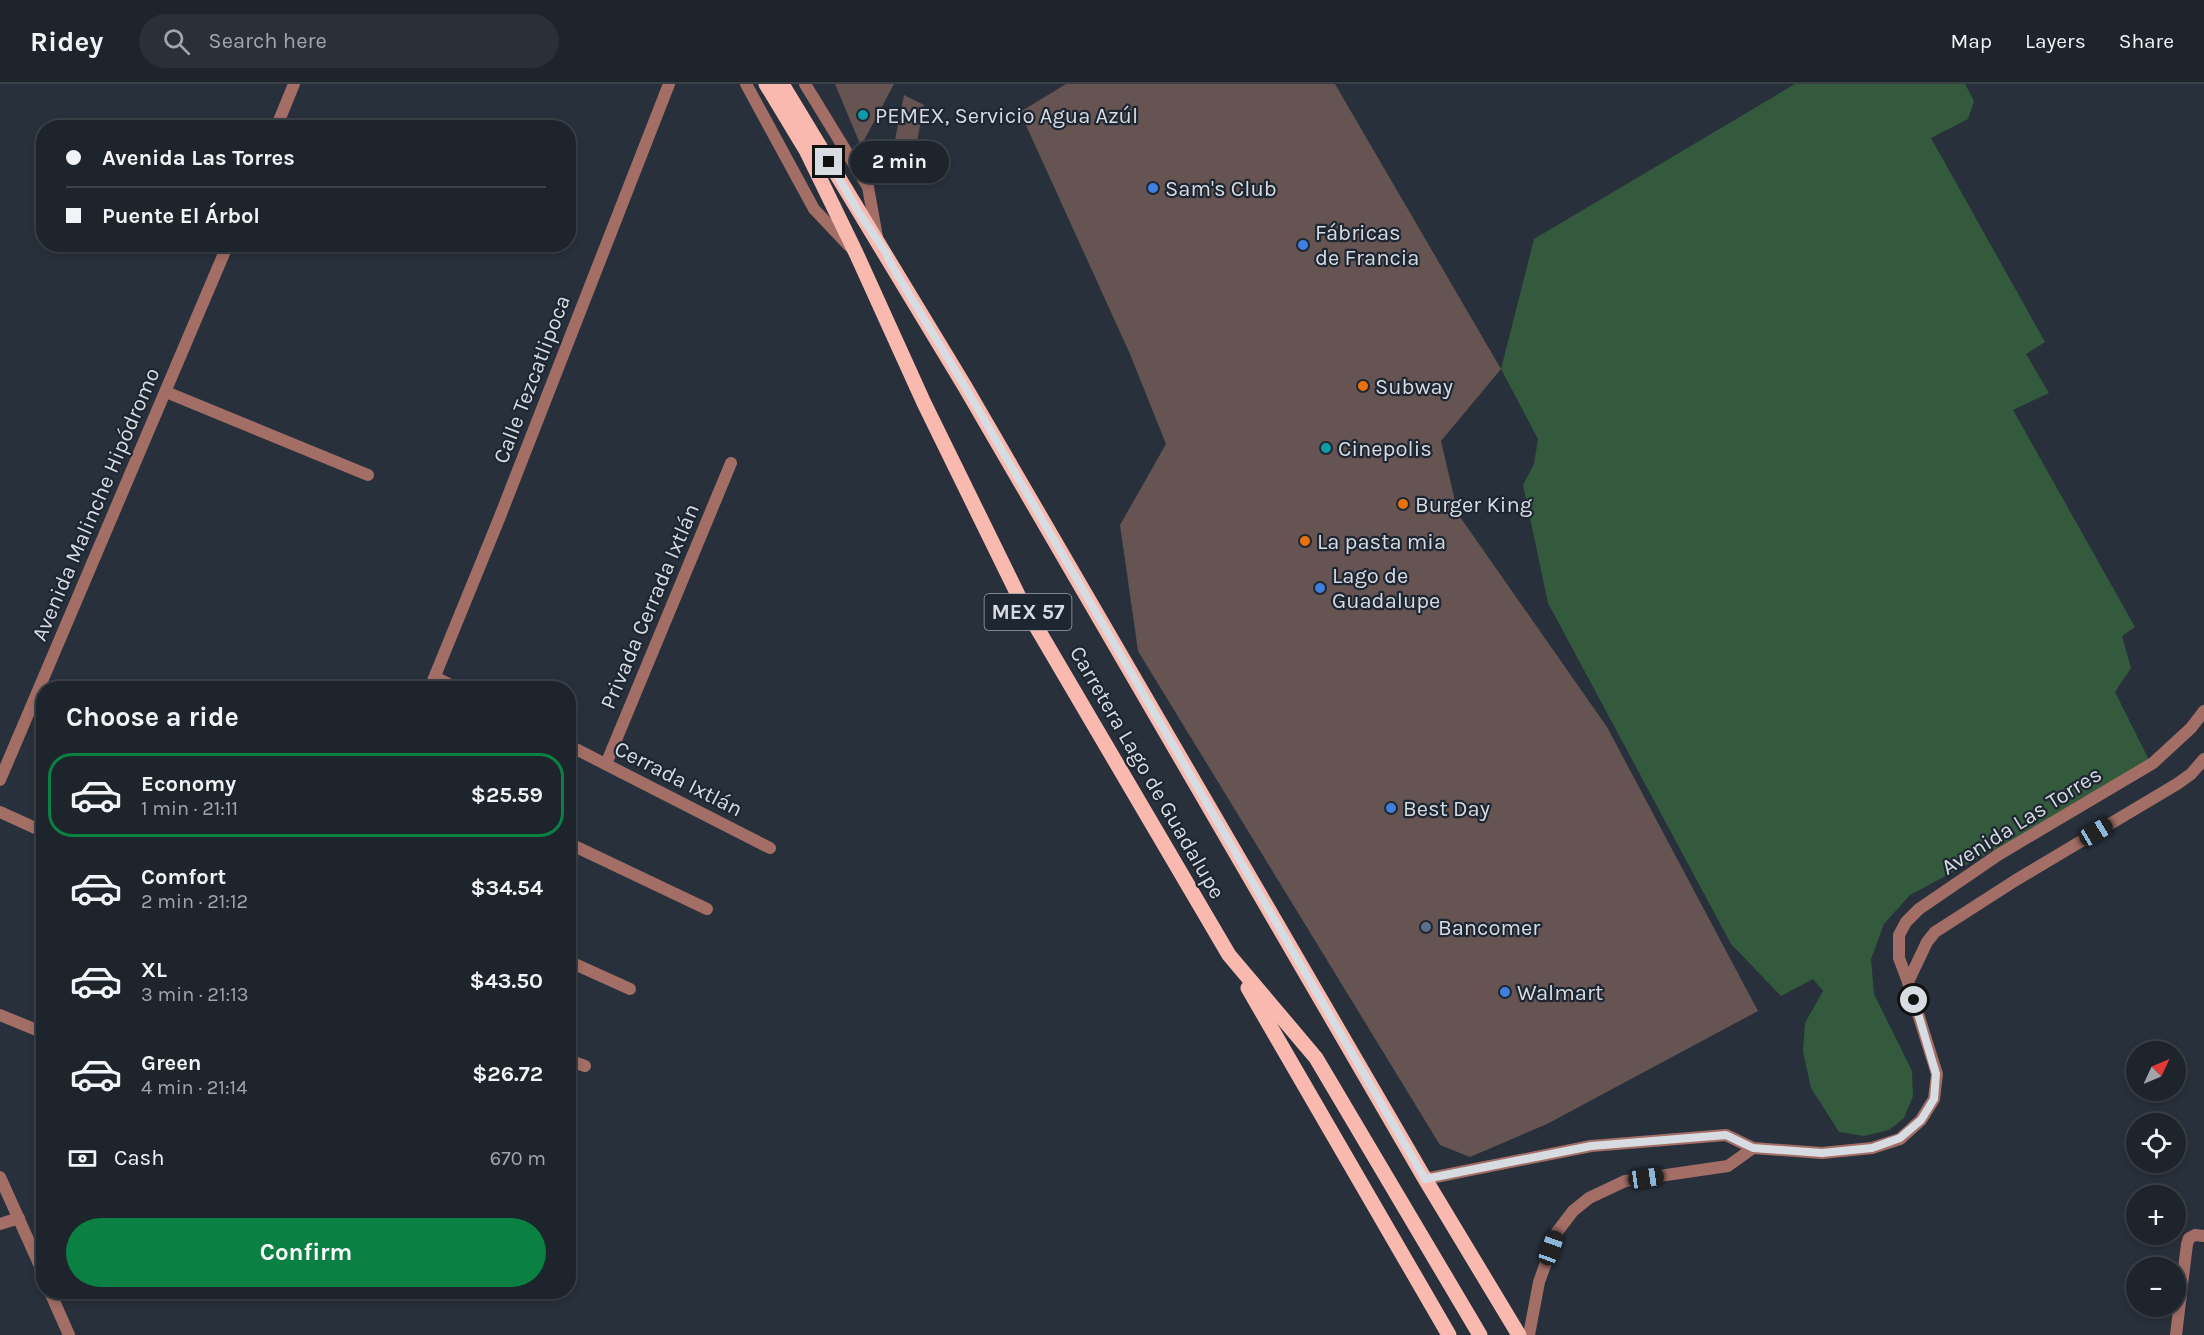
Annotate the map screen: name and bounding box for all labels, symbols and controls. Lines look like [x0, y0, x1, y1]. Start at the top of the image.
search box [139, 14, 559, 68]
text: Ridey [30, 25, 103, 58]
icon: search [160, 25, 193, 58]
text: Search here [208, 28, 327, 54]
text: Map [1950, 29, 1992, 53]
text: Layers [2025, 29, 2086, 53]
text: Share [2119, 29, 2174, 53]
place label: PEMEX, Servicio Agua Azúl [875, 103, 1138, 129]
marker: PEMEX, Servicio Agua Azúl [856, 108, 870, 122]
callout: 2 min [850, 141, 949, 183]
text: Avenida Las Torres [102, 145, 295, 171]
route end [815, 148, 842, 175]
text: 2 min [872, 150, 927, 173]
place label: Sam's Club [1165, 176, 1277, 202]
marker: Sam's Club [1146, 181, 1160, 195]
text: Puente El Árbol [102, 203, 260, 229]
place label: Fábricas de Francia [1315, 220, 1419, 271]
marker: Fábricas de Francia [1296, 238, 1310, 252]
street label: Calle Tezcatlipoca [488, 291, 576, 467]
street label: Avenida Malinche Hipódromo [26, 364, 165, 645]
place label: Subway [1375, 374, 1453, 400]
marker: Subway [1356, 379, 1370, 393]
place label: Cinepolis [1338, 436, 1432, 462]
marker: Cinepolis [1319, 441, 1333, 455]
place label: Burger King [1415, 492, 1533, 518]
marker: Burger King [1396, 497, 1410, 511]
street label: Privada Cerrada Ixtlán [595, 500, 705, 713]
place label: La pasta mia [1317, 529, 1446, 555]
marker: La pasta mia [1298, 534, 1312, 548]
place label: Lago de Guadalupe [1332, 563, 1440, 614]
marker: Lago de Guadalupe [1313, 581, 1327, 595]
road number: MEX 57 [984, 594, 1072, 630]
street label: Carretera Lago de Guadalupe [1064, 641, 1230, 904]
text: Choose a ride [66, 701, 239, 733]
street label: Cerrada Ixtlán [610, 735, 747, 822]
street label: Avenida Las Torres [1937, 761, 2106, 881]
icon: car [69, 768, 123, 822]
text: Economy [141, 771, 236, 797]
text: $25.59 [471, 782, 543, 808]
place label: Best Day [1403, 796, 1490, 822]
text: 1 min · 21:11 [141, 797, 238, 820]
marker: Best Day [1384, 801, 1398, 815]
car [2076, 815, 2116, 849]
icon: car [69, 861, 123, 915]
text: Comfort [141, 864, 226, 890]
text: $34.54 [470, 875, 543, 901]
text: 2 min · 21:12 [141, 890, 248, 913]
place label: Bancomer [1438, 915, 1540, 941]
marker: Bancomer [1419, 920, 1433, 934]
icon: car [69, 954, 123, 1008]
text: XL [141, 957, 167, 983]
text: $43.50 [470, 968, 543, 994]
place label: Walmart [1517, 980, 1603, 1006]
text: 3 min · 21:13 [141, 983, 249, 1006]
marker: Walmart [1498, 985, 1512, 999]
route start [1900, 986, 1927, 1013]
north arrow [2126, 1041, 2186, 1101]
map controls [2126, 1041, 2186, 1317]
icon: car [69, 1047, 123, 1101]
text: Green [141, 1050, 202, 1076]
text: $26.72 [472, 1061, 543, 1087]
text: 4 min · 21:14 [141, 1076, 247, 1099]
button: locate [2126, 1113, 2186, 1173]
icon: cash [66, 1142, 99, 1175]
text: Cash [114, 1145, 164, 1171]
text: 670 m [490, 1147, 546, 1170]
car [1627, 1167, 1665, 1189]
button: + [2126, 1185, 2186, 1245]
button: Confirm [66, 1218, 546, 1287]
car [1536, 1228, 1566, 1268]
button: − [2126, 1257, 2186, 1317]

